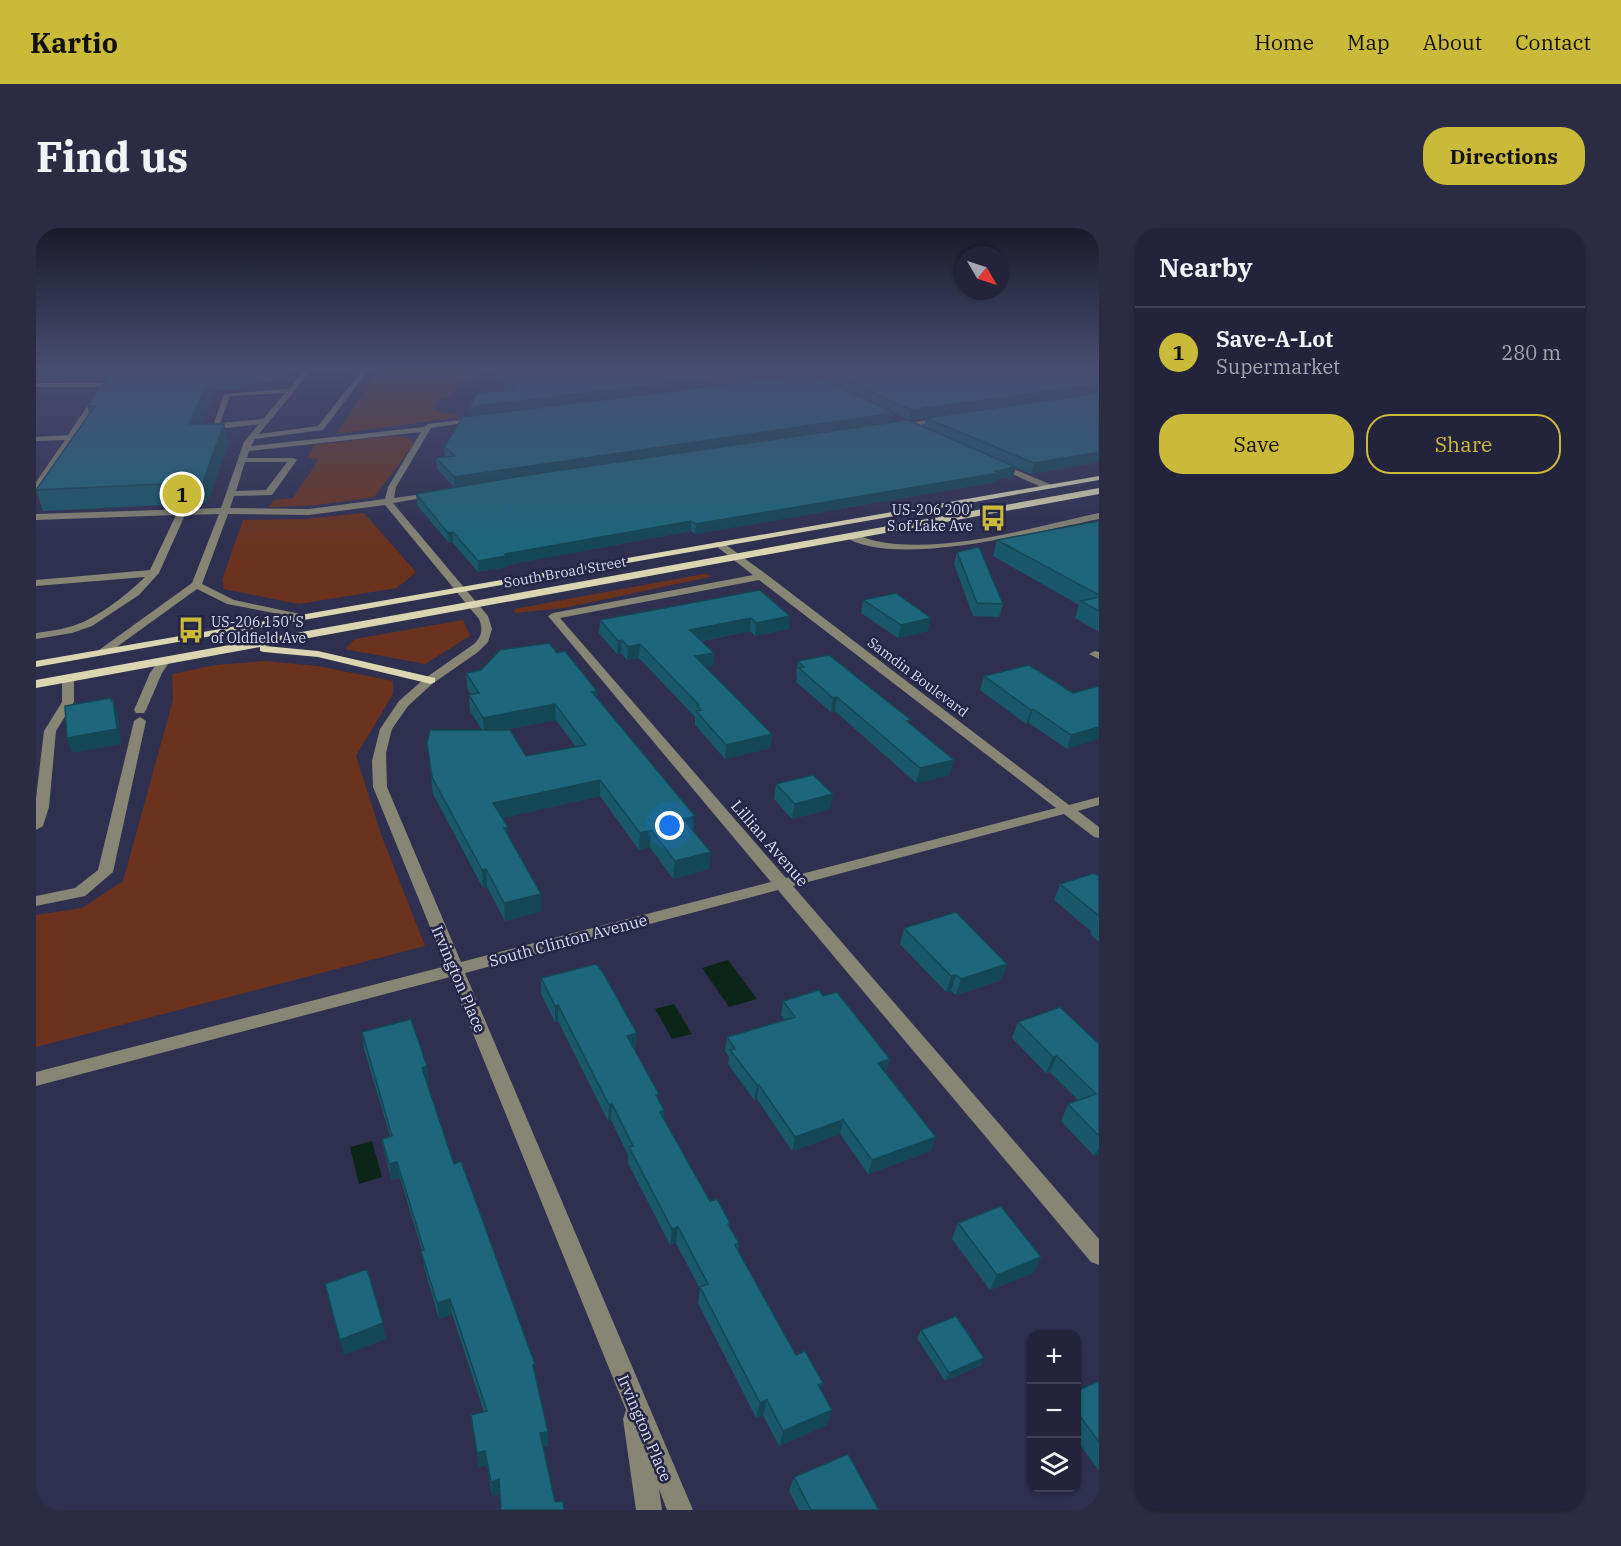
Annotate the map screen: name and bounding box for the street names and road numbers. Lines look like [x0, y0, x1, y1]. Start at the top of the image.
street label: South Broad Street [502, 552, 628, 592]
street label: Samdin Boulevard [864, 633, 972, 721]
street label: Lillian Avenue [727, 796, 813, 890]
street label: South Clinton Avenue [487, 909, 649, 971]
street label: Irvington Place [427, 922, 491, 1036]
street label: Irvington Place [613, 1371, 677, 1485]

